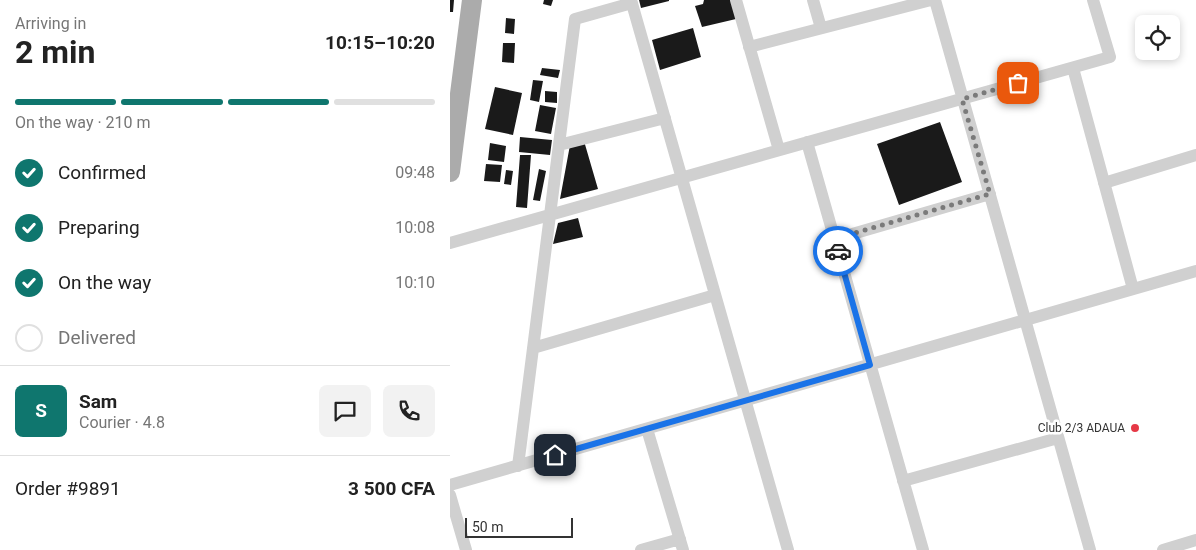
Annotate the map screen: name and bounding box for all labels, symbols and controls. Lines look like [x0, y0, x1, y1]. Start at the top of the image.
text: Arriving in [15, 14, 86, 33]
map controls [1135, 15, 1180, 60]
button: locate [1135, 15, 1180, 60]
text: 10:15–10:20 [325, 31, 435, 54]
text: 2 min [15, 33, 95, 71]
pin [997, 62, 1039, 104]
icon: bag [1004, 69, 1032, 97]
text: On the way · 210 m [15, 113, 151, 132]
icon: check [15, 159, 43, 187]
text: Confirmed [58, 161, 146, 184]
text: 09:48 [395, 163, 435, 182]
icon: check [15, 214, 43, 242]
text: Preparing [58, 216, 140, 239]
text: 10:08 [395, 218, 435, 237]
courier [813, 226, 863, 276]
icon: car [824, 237, 852, 265]
icon: check [15, 269, 43, 297]
text: On the way [58, 271, 151, 294]
text: 10:10 [395, 273, 435, 292]
text: Delivered [58, 326, 136, 349]
button: chat [319, 385, 371, 437]
button: phone [383, 385, 435, 437]
text: Sam [79, 390, 117, 413]
text: S [35, 399, 47, 422]
text: Courier · 4.8 [79, 413, 165, 432]
place label: Club 2/3 ADAUA [1038, 421, 1125, 435]
marker: Club 2/3 ADAUA [1129, 422, 1141, 434]
pin [534, 434, 576, 476]
icon: home [541, 441, 569, 469]
text: Order #9891 [15, 477, 121, 500]
text: 3 500 CFA [348, 477, 435, 500]
scale bar [465, 515, 572, 538]
text: 50 m [472, 519, 504, 535]

